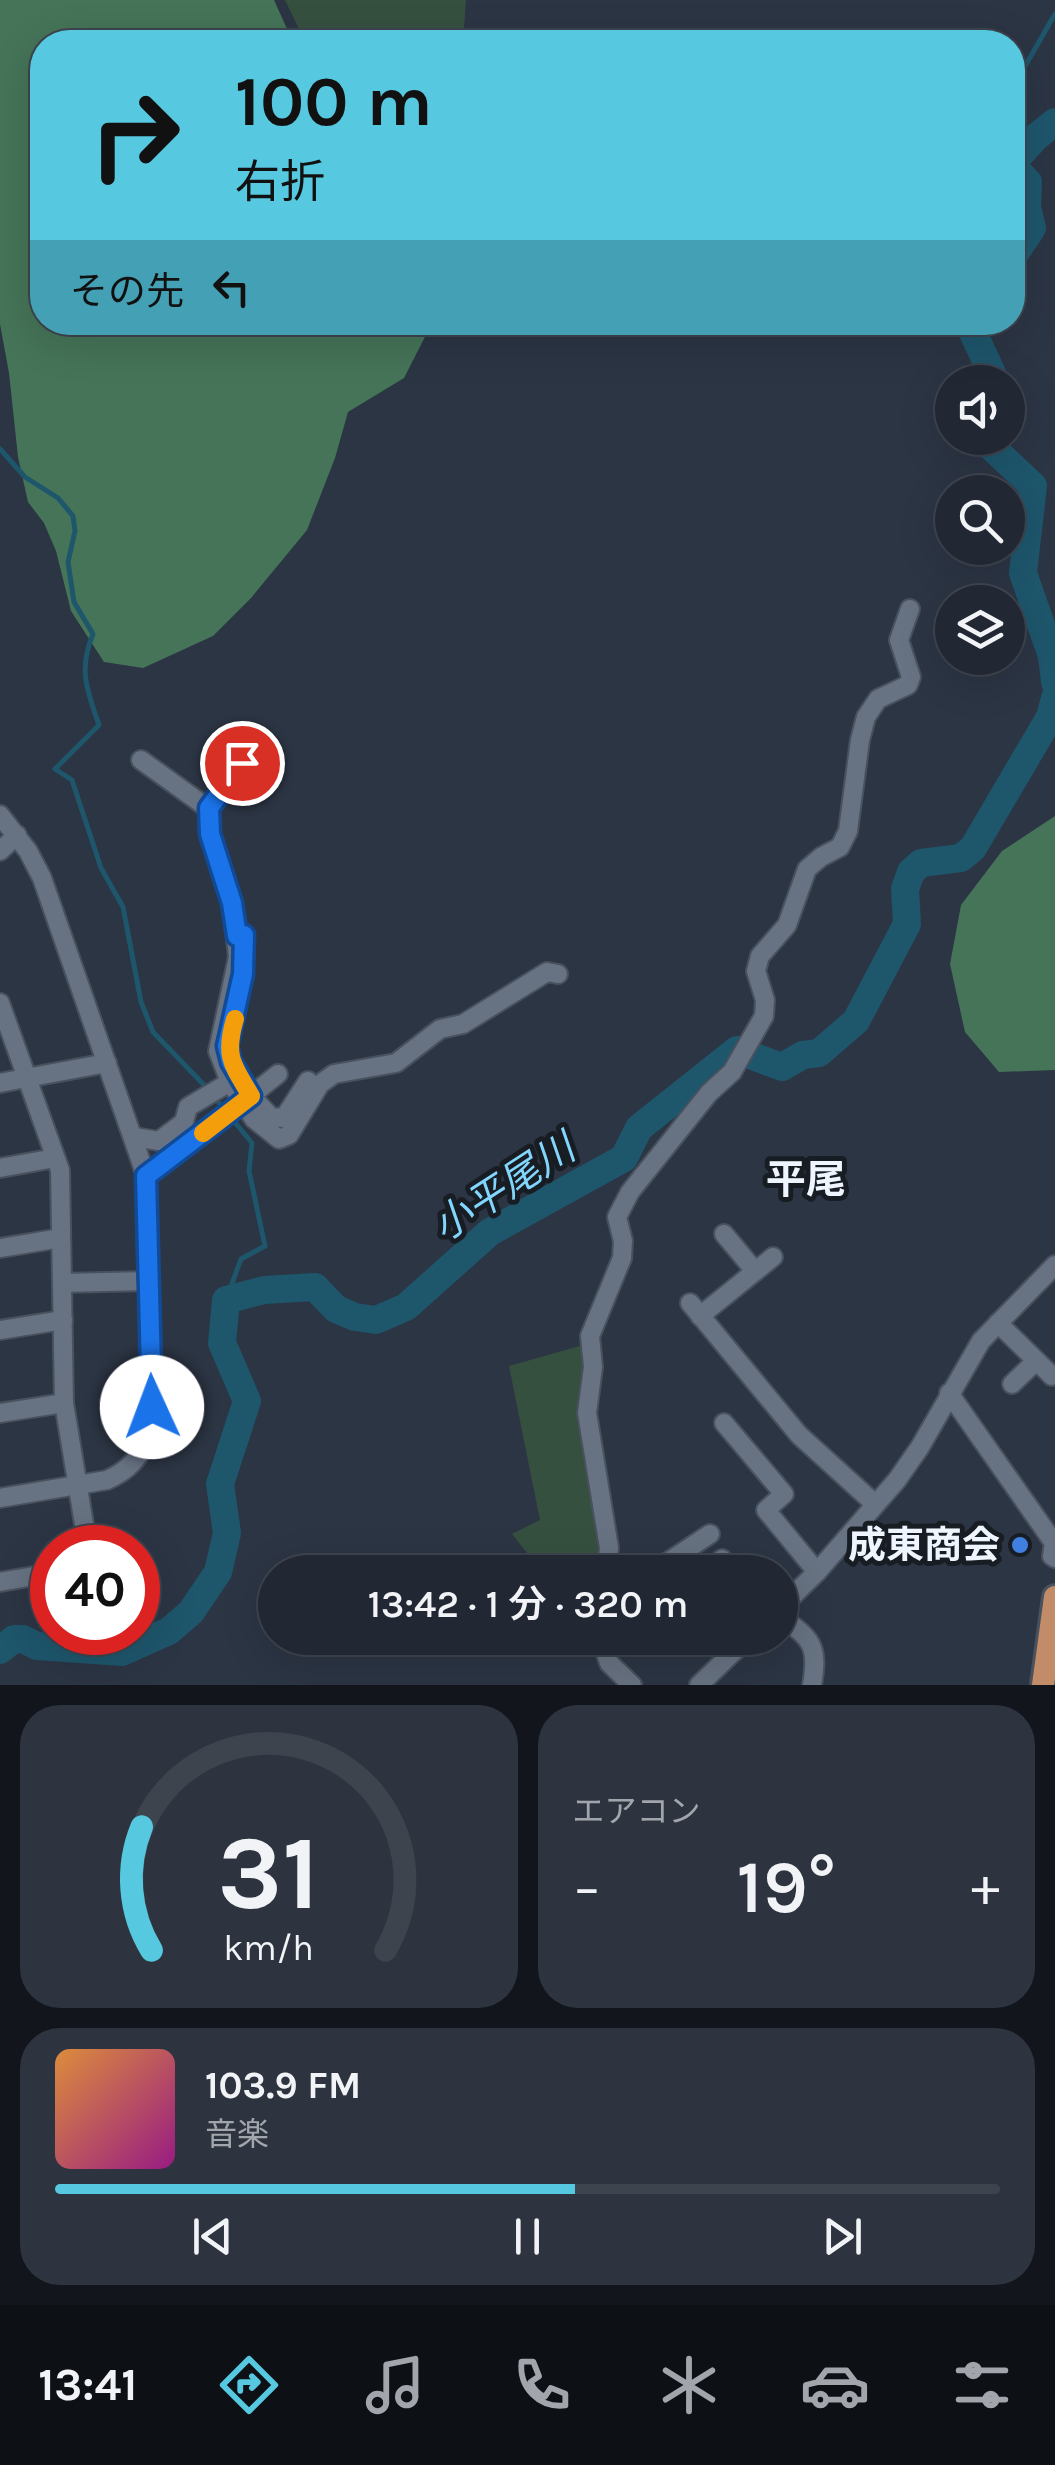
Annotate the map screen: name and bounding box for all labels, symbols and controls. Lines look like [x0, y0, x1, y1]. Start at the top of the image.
text: 100 m [235, 61, 433, 143]
icon: right [70, 70, 200, 200]
text: 右折 [235, 156, 325, 208]
icon: left [204, 260, 259, 315]
text: その先 [70, 269, 184, 314]
map controls [935, 365, 1025, 675]
button: sound [935, 365, 1025, 455]
button: search [935, 475, 1025, 565]
button: layers [935, 585, 1025, 675]
pin [200, 721, 285, 806]
icon: arrive [215, 736, 270, 791]
water label: 小平尾川 [423, 1122, 587, 1251]
district label: 平尾 [766, 1156, 846, 1203]
position arrow [100, 1355, 204, 1459]
place label: 成東商会 [848, 1523, 1000, 1568]
speed limit sign: 40 [30, 1525, 160, 1655]
marker: 成東商会 [1009, 1534, 1031, 1556]
text: 13:42 · 1 分 · 320 m [368, 1582, 688, 1627]
text: エアコン [573, 1793, 701, 1830]
text: 31 [218, 1813, 320, 1934]
text: 19° [737, 1843, 836, 1931]
text: − [573, 1855, 601, 1919]
text: + [971, 1855, 1000, 1919]
text: km/h [223, 1927, 314, 1969]
text: 103.9 FM [205, 2063, 361, 2108]
text: 音楽 [205, 2116, 269, 2153]
icon: previous [185, 2209, 240, 2264]
icon: pause [500, 2209, 555, 2264]
icon: next [815, 2209, 870, 2264]
icon: directions [214, 2350, 284, 2420]
icon: music [360, 2350, 430, 2420]
icon: phone [507, 2350, 577, 2420]
icon: climate [654, 2350, 724, 2420]
icon: car [800, 2350, 870, 2420]
icon: filters [947, 2350, 1017, 2420]
text: 13:41 [38, 2359, 137, 2411]

